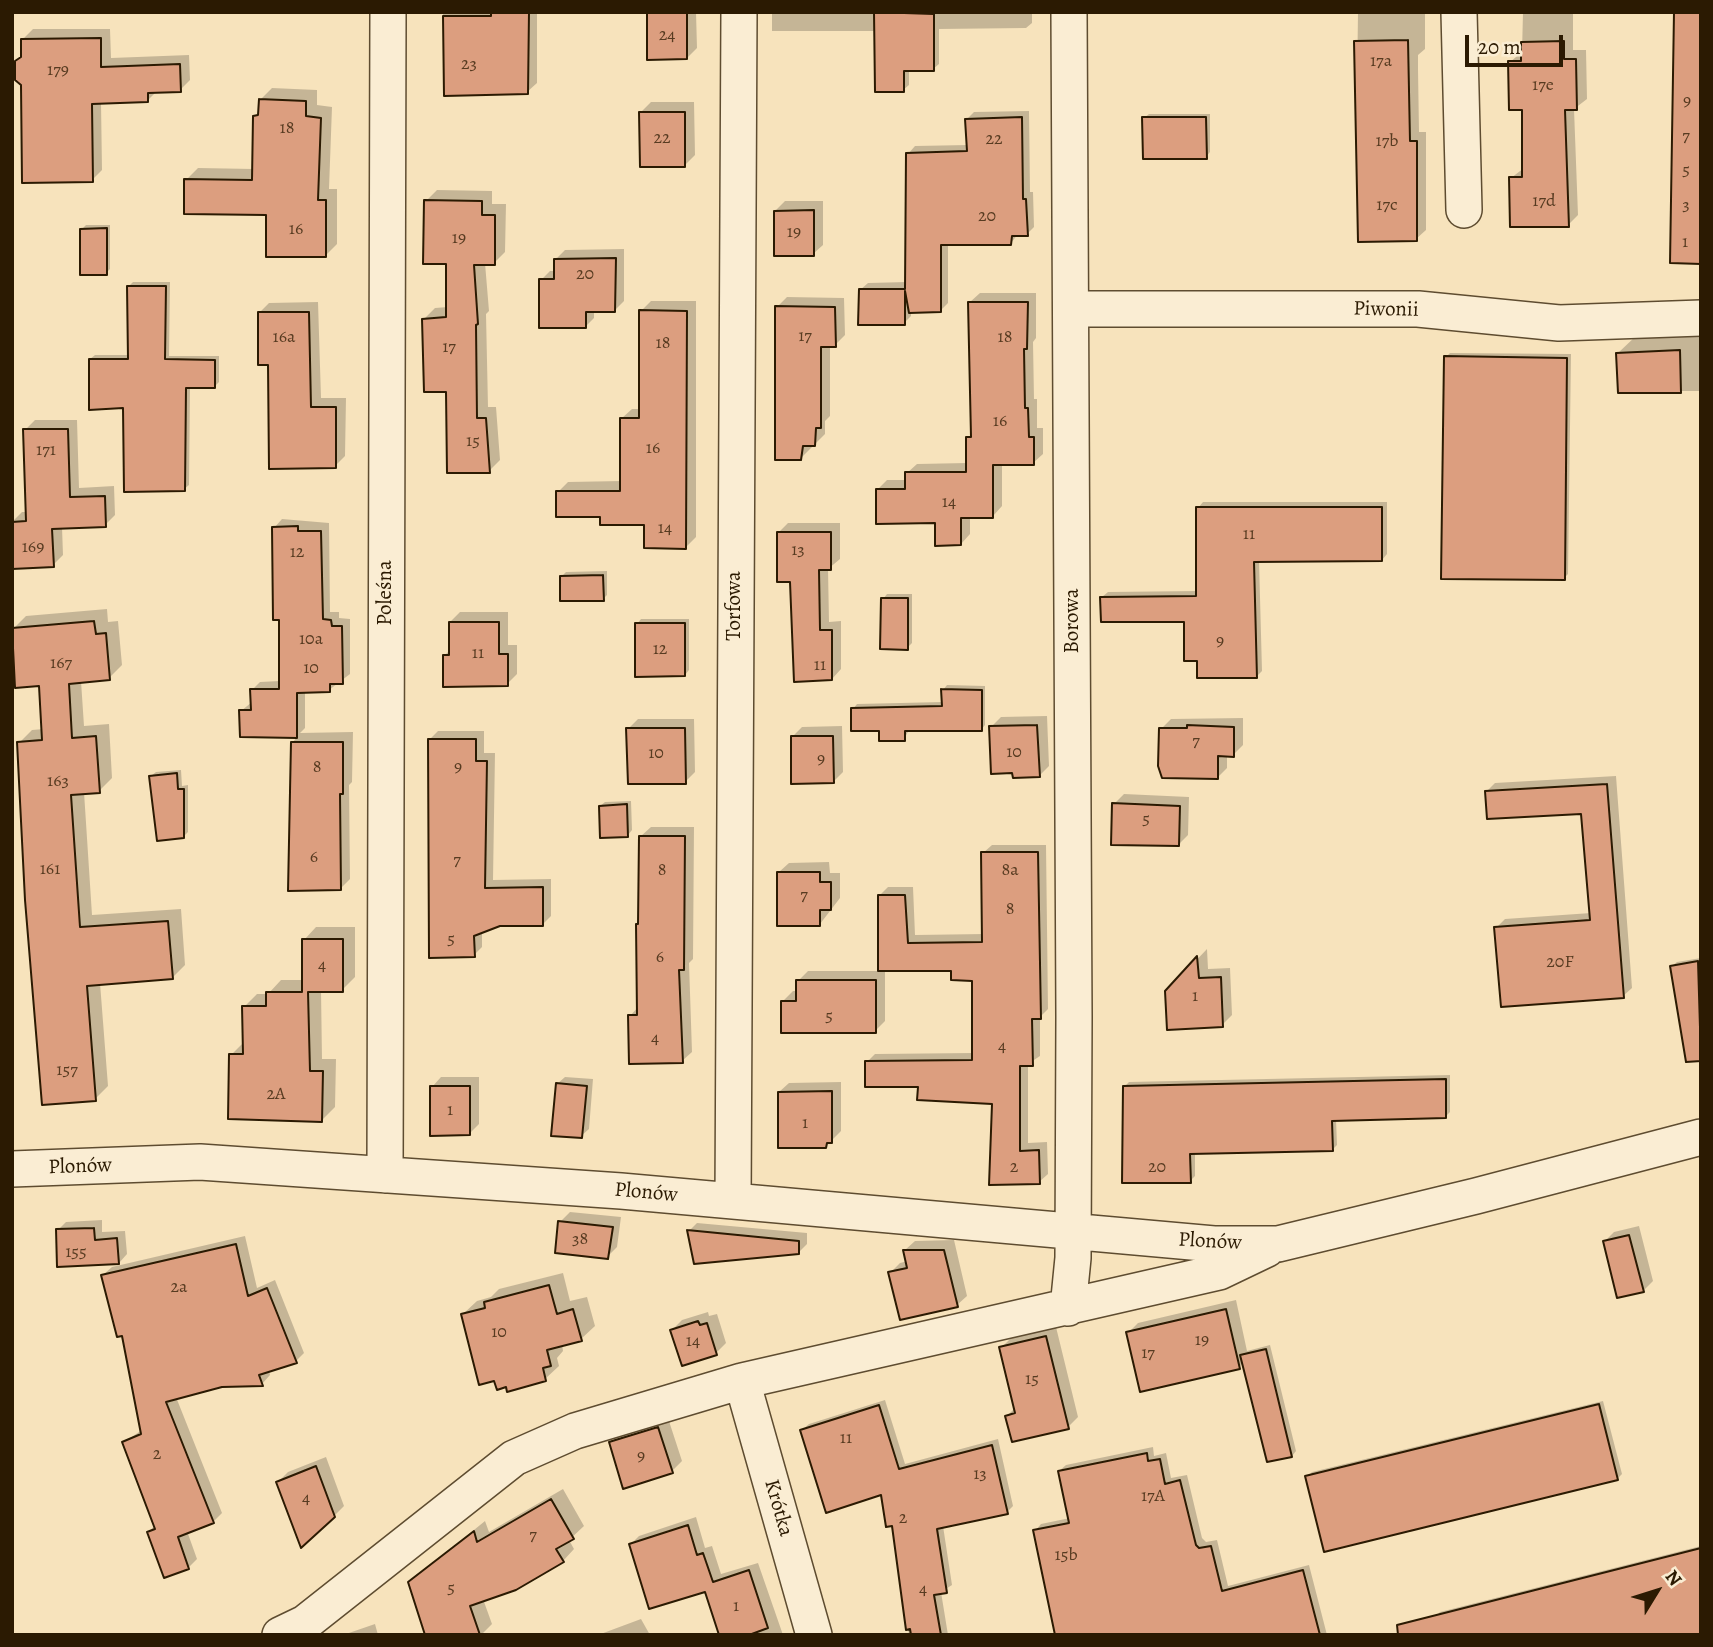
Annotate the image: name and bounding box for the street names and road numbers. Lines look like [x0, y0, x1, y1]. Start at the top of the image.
street label: Piwonii [1353, 297, 1419, 323]
street label: Poleśna [373, 560, 399, 626]
street label: Torfowa [722, 571, 748, 641]
street label: Borowa [1060, 589, 1086, 653]
street label: Plonów [48, 1153, 112, 1181]
street label: Plonów [613, 1178, 679, 1208]
street label: Plonów [1178, 1228, 1242, 1256]
street label: Krótka [758, 1477, 798, 1539]

